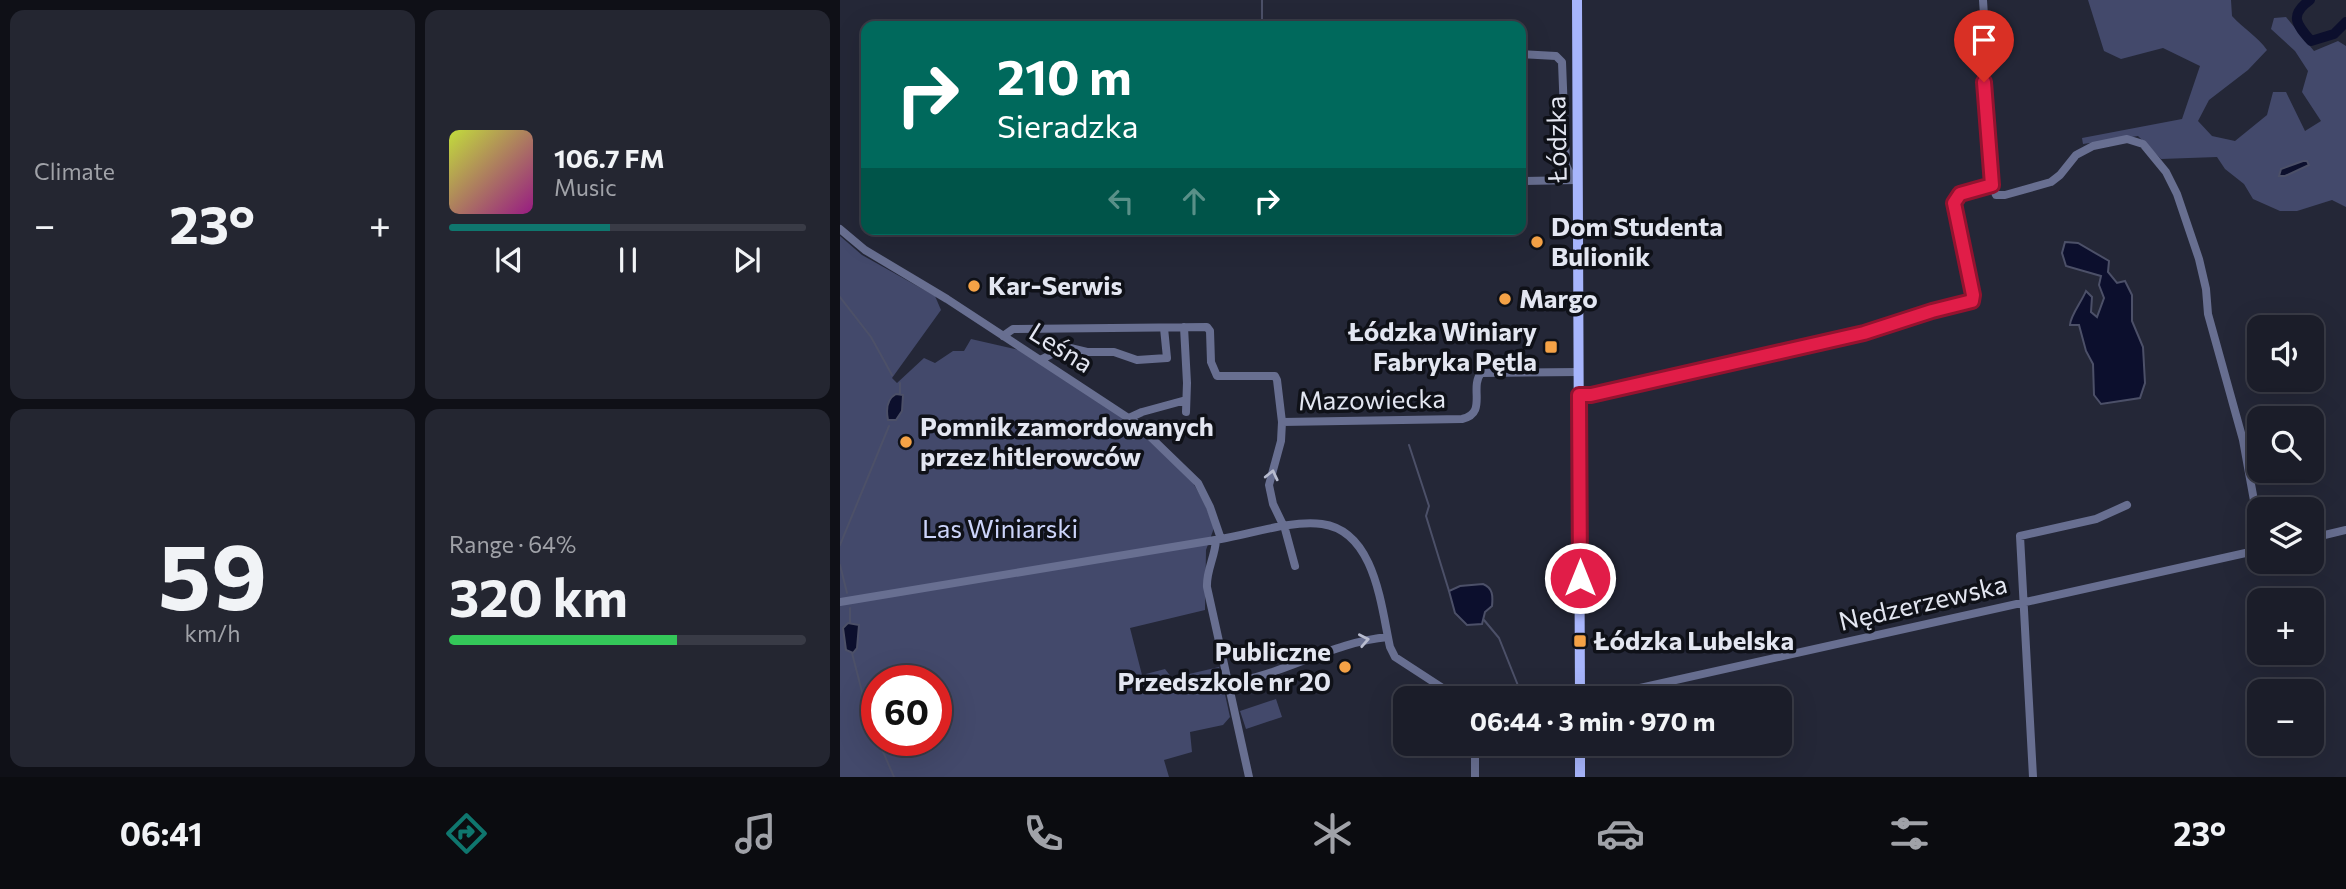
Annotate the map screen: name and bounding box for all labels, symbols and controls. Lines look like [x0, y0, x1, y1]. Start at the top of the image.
pin [1954, 10, 2014, 82]
icon: arrive [1965, 21, 2003, 59]
text: 210 m [997, 45, 1132, 105]
icon: right [882, 49, 973, 140]
street label: Łódzka [1539, 96, 1572, 183]
text: Sieradzka [997, 105, 1139, 145]
text: 106.7 FM [554, 142, 665, 173]
text: Climate [34, 157, 115, 185]
text: Music [554, 173, 617, 201]
icon: left [1102, 182, 1140, 220]
icon: ahead [1175, 182, 1213, 220]
icon: right [1248, 182, 1286, 220]
text: 23° [169, 191, 255, 255]
text: − [34, 200, 56, 247]
text: + [369, 200, 391, 247]
place label: Dom Studenta Bulionik [1551, 210, 1723, 271]
marker: Dom Studenta Bulionik [1529, 234, 1545, 250]
icon: previous [490, 241, 528, 279]
icon: pause [609, 241, 647, 279]
icon: next [728, 241, 766, 279]
place label: Kar-Serwis [988, 269, 1123, 300]
marker: Kar-Serwis [966, 278, 982, 294]
place label: Margo [1519, 282, 1598, 313]
marker: Margo [1497, 291, 1513, 307]
street label: Leśna [1024, 315, 1099, 378]
place label: Łódzka Winiary Fabryka Pętla [1347, 315, 1537, 376]
map controls [2247, 315, 2324, 756]
button: sound [2247, 315, 2324, 392]
marker: Łódzka Winiary Fabryka Pętla [1543, 339, 1559, 355]
street label: Mazowiecka [1298, 382, 1446, 415]
button: search [2247, 406, 2324, 483]
place label: Pomnik zamordowanych przez hitlerowców [920, 410, 1214, 471]
marker: Pomnik zamordowanych przez hitlerowców [898, 434, 914, 450]
one-way arrow [1264, 469, 1279, 481]
button: layers [2247, 497, 2324, 574]
park label: Las Winiarski [922, 512, 1078, 543]
text: 59 [158, 517, 267, 629]
text: Range · 64% [449, 530, 576, 558]
position arrow [1543, 541, 1617, 615]
text: 320 km [449, 564, 628, 628]
street label: Nędzerzewska [1835, 567, 2010, 636]
button: + [2247, 588, 2324, 665]
text: km/h [185, 619, 240, 647]
place label: Łódzka Lubelska [1593, 624, 1794, 655]
marker: Łódzka Lubelska [1572, 633, 1588, 649]
one-way arrow [1358, 634, 1370, 649]
place label: Publiczne Przedszkole nr 20 [1118, 635, 1331, 696]
marker: Publiczne Przedszkole nr 20 [1337, 659, 1353, 675]
speed limit sign: 60 [861, 665, 952, 756]
button: − [2247, 679, 2324, 756]
text: 06:44 · 3 min · 970 m [1470, 705, 1715, 736]
icon: directions [442, 809, 491, 858]
icon: music [731, 809, 780, 858]
icon: phone [1019, 809, 1068, 858]
icon: climate [1308, 809, 1357, 858]
icon: car [1596, 809, 1645, 858]
icon: filters [1885, 809, 1934, 858]
text: 06:41 [120, 813, 202, 853]
text: 23° [2173, 813, 2226, 853]

